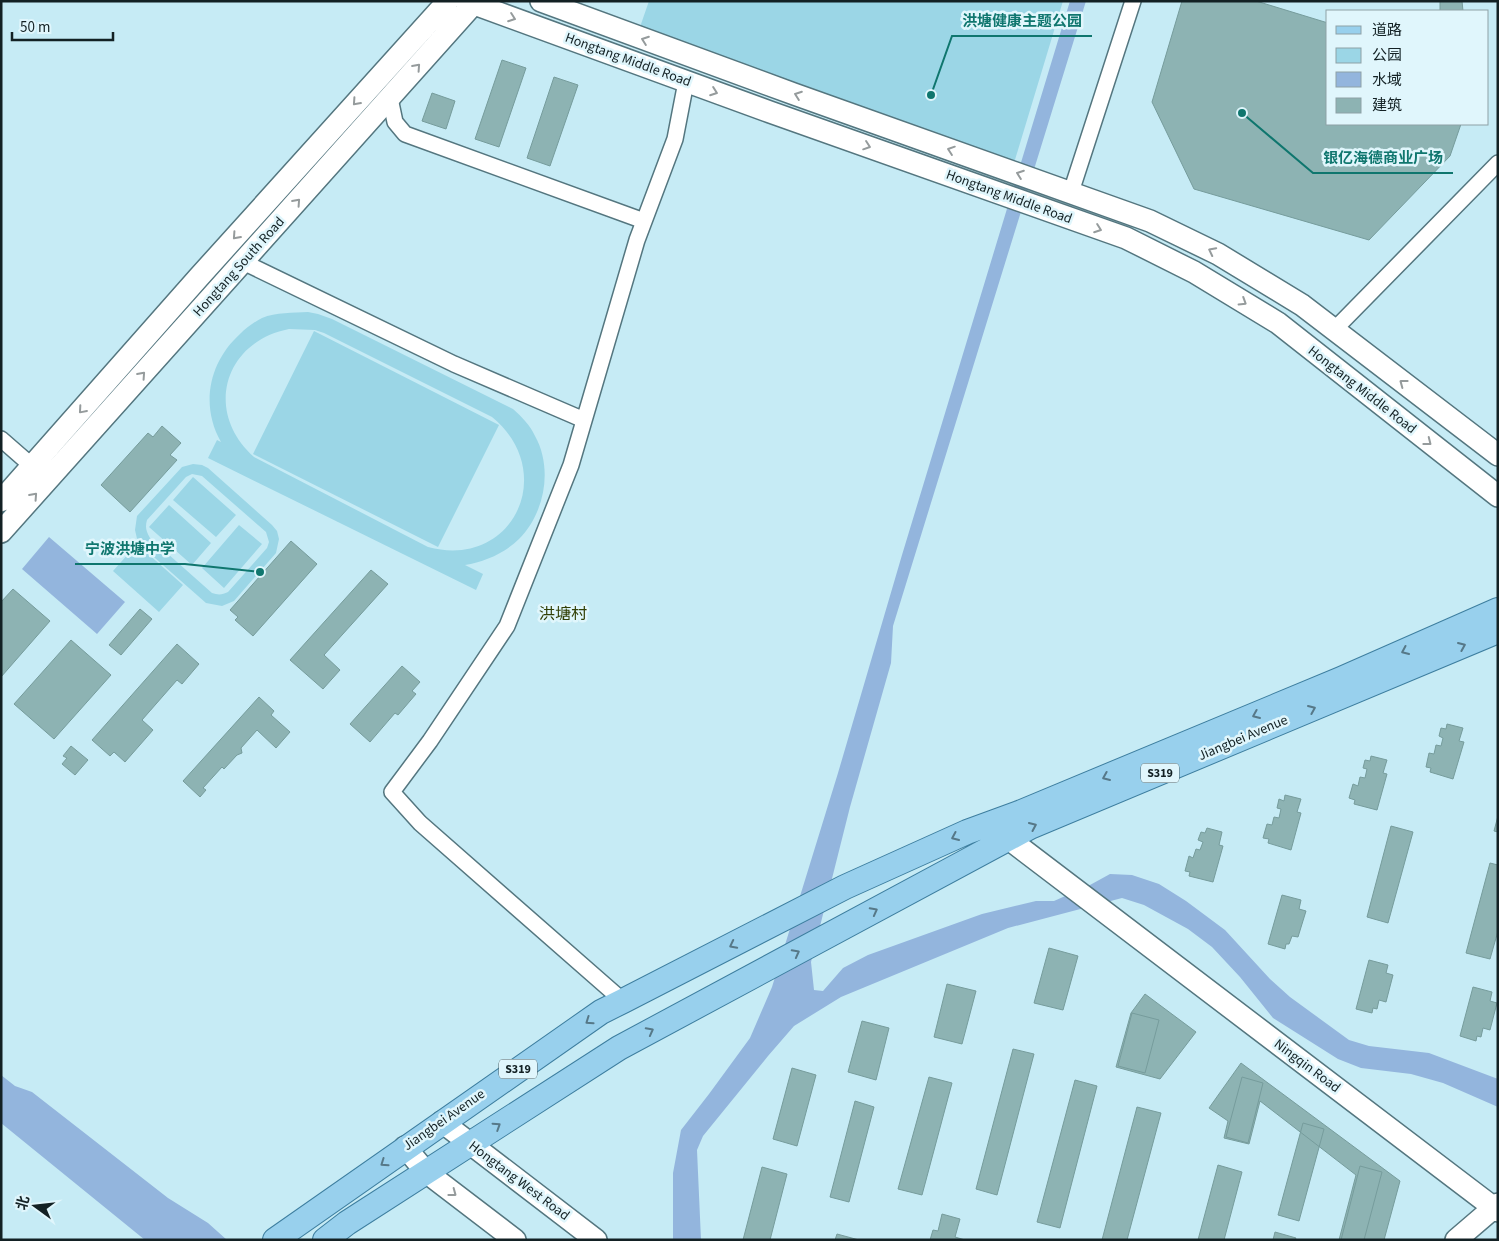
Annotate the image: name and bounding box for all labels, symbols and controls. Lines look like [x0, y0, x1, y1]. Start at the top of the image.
callout: 洪塘健康主题公园 [952, 6, 1092, 36]
scale bar [12, 10, 114, 42]
legend [1326, 10, 1489, 125]
text: 洪塘健康主题公园 [962, 11, 1082, 32]
one-way arrow [507, 12, 515, 22]
text: 50 m [20, 17, 50, 38]
text: 道路 [1372, 20, 1402, 41]
street label: Hongtang Middle Road [562, 28, 694, 92]
one-way arrow [641, 36, 650, 46]
text: 公园 [1372, 45, 1402, 66]
one-way arrow [411, 64, 420, 73]
text: 水域 [1372, 70, 1402, 91]
one-way arrow [709, 86, 717, 96]
one-way arrow [794, 91, 803, 101]
text: 建筑 [1372, 95, 1402, 116]
one-way arrow [353, 97, 362, 106]
one-way arrow [862, 140, 870, 150]
callout: 银亿海德商业广场 [1313, 143, 1453, 173]
one-way arrow [947, 146, 956, 156]
text: 银亿海德商业广场 [1323, 148, 1443, 169]
street label: Hongtang Middle Road [943, 165, 1075, 229]
one-way arrow [1016, 170, 1025, 180]
one-way arrow [291, 198, 300, 207]
street label: Hongtang South Road [189, 213, 289, 321]
one-way arrow [1093, 223, 1102, 233]
one-way arrow [233, 231, 242, 240]
one-way arrow [1208, 247, 1217, 257]
one-way arrow [1237, 295, 1246, 305]
street label: Hongtang Middle Road [1303, 341, 1421, 439]
one-way arrow [136, 372, 145, 381]
one-way arrow [1399, 380, 1409, 389]
one-way arrow [78, 405, 87, 414]
one-way arrow [1422, 436, 1431, 444]
one-way arrow [28, 493, 37, 502]
callout: 宁波洪塘中学 [75, 534, 185, 564]
text: 宁波洪塘中学 [85, 539, 175, 560]
district label: 洪塘村 [539, 603, 587, 625]
one-way arrow [1457, 642, 1466, 653]
one-way arrow [1401, 644, 1410, 655]
one-way arrow [1307, 705, 1316, 715]
one-way arrow [1252, 708, 1261, 719]
street label: Jiangbei Avenue [1195, 710, 1291, 766]
road number: S319 [1141, 764, 1179, 782]
one-way arrow [1102, 771, 1111, 781]
one-way arrow [1028, 822, 1037, 832]
one-way arrow [951, 831, 960, 842]
one-way arrow [869, 907, 878, 917]
one-way arrow [729, 939, 738, 949]
one-way arrow [791, 949, 800, 959]
one-way arrow [585, 1015, 595, 1024]
one-way arrow [645, 1027, 654, 1037]
street label: Ningqin Road [1270, 1034, 1344, 1098]
road number: S319 [499, 1060, 537, 1078]
street label: Jiangbei Avenue [399, 1084, 489, 1156]
one-way arrow [492, 1123, 501, 1133]
street label: Hongtang West Road [464, 1136, 574, 1226]
one-way arrow [380, 1157, 389, 1166]
north arrow [10, 1181, 60, 1231]
one-way arrow [447, 1187, 456, 1195]
text: 北 [12, 1194, 35, 1212]

